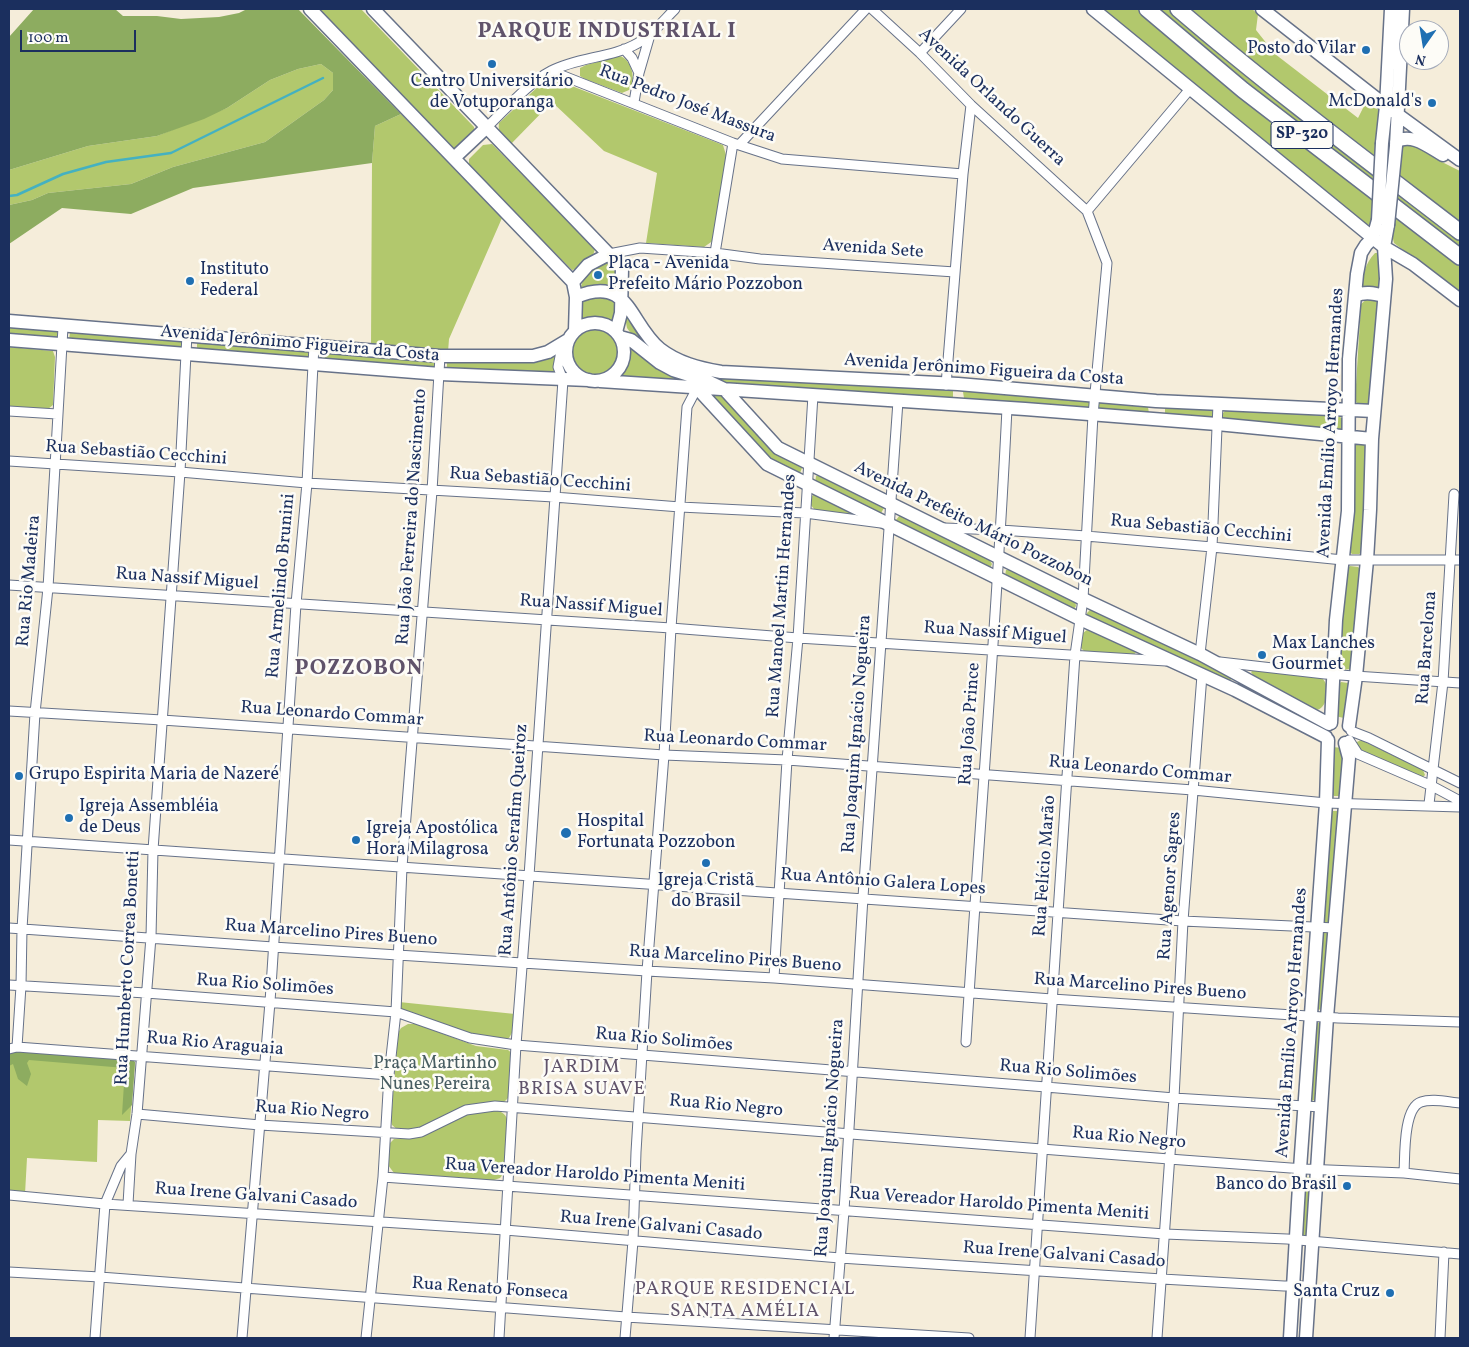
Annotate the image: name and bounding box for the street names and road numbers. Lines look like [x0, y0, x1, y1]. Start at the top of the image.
street label: Avenida Orlando Guerra [913, 24, 1069, 172]
street label: Rua Pedro José Massura [596, 61, 778, 149]
road number: SP-320 [1271, 122, 1333, 148]
street label: Avenida Sete [822, 236, 924, 264]
street label: Avenida Emílio Arroyo Hernandes [1314, 287, 1350, 559]
street label: Avenida Jerônimo Figueira da Costa [159, 322, 441, 368]
street label: Avenida Jerônimo Figueira da Costa [843, 350, 1125, 392]
street label: Rua João Ferreira do Nascimento [393, 388, 433, 646]
street label: Rua Sebastião Cecchini [44, 437, 228, 471]
street label: Avenida Prefeito Mário Pozzobon [850, 458, 1096, 592]
street label: Rua Sebastião Cecchini [448, 464, 632, 498]
street label: Rua Manoel Martin Hernandes [764, 473, 802, 719]
street label: Rua Armelindo Brunini [263, 493, 301, 679]
street label: Rua Sebastião Cecchini [1109, 511, 1293, 549]
street label: Rua Rio Madeira [13, 514, 47, 648]
street label: Rua Nassif Miguel [115, 564, 259, 596]
street label: Rua Barcelona [1413, 590, 1443, 706]
street label: Rua Nassif Miguel [519, 591, 663, 623]
street label: Rua Joaquim Ignácio Nogueira [839, 614, 877, 854]
street label: Rua Nassif Miguel [923, 618, 1067, 650]
street label: Rua João Prince [956, 662, 986, 786]
street label: Rua Leonardo Commar [240, 698, 424, 732]
street label: Rua Antônio Serafim Queiroz [496, 723, 534, 957]
street label: Rua Leonardo Commar [643, 726, 827, 758]
street label: Rua Leonardo Commar [1048, 752, 1232, 790]
street label: Rua Felício Marão [1030, 794, 1062, 938]
street label: Rua Agenor Sagres [1155, 811, 1187, 961]
street label: Rua Humberto Correa Bonetti [112, 850, 146, 1086]
street label: Rua Antônio Galera Lopes [780, 865, 986, 901]
street label: Avenida Emílio Arroyo Hernandes [1273, 887, 1313, 1159]
street label: Rua Marcelino Pires Bueno [224, 916, 438, 952]
street label: Rua Marcelino Pires Bueno [628, 942, 842, 978]
street label: Rua Rio Solimões [196, 970, 334, 1002]
street label: Rua Marcelino Pires Bueno [1033, 970, 1247, 1006]
street label: Rua Joaquim Ignácio Nogueira [812, 1018, 850, 1258]
street label: Rua Rio Solimões [594, 1024, 734, 1058]
street label: Rua Rio Araguaia [145, 1028, 285, 1062]
street label: Rua Rio Solimões [998, 1056, 1138, 1090]
street label: Rua Rio Negro [668, 1091, 784, 1123]
street label: Rua Rio Negro [254, 1097, 370, 1127]
street label: Rua Rio Negro [1071, 1123, 1187, 1155]
street label: Rua Vereador Haroldo Pimenta Meniti [444, 1155, 746, 1197]
street label: Rua Irene Galvani Casado [154, 1179, 358, 1215]
street label: Rua Vereador Haroldo Pimenta Meniti [848, 1184, 1150, 1226]
street label: Rua Irene Galvani Casado [559, 1207, 763, 1247]
street label: Rua Irene Galvani Casado [962, 1238, 1166, 1274]
street label: Rua Renato Fonseca [411, 1274, 569, 1306]

